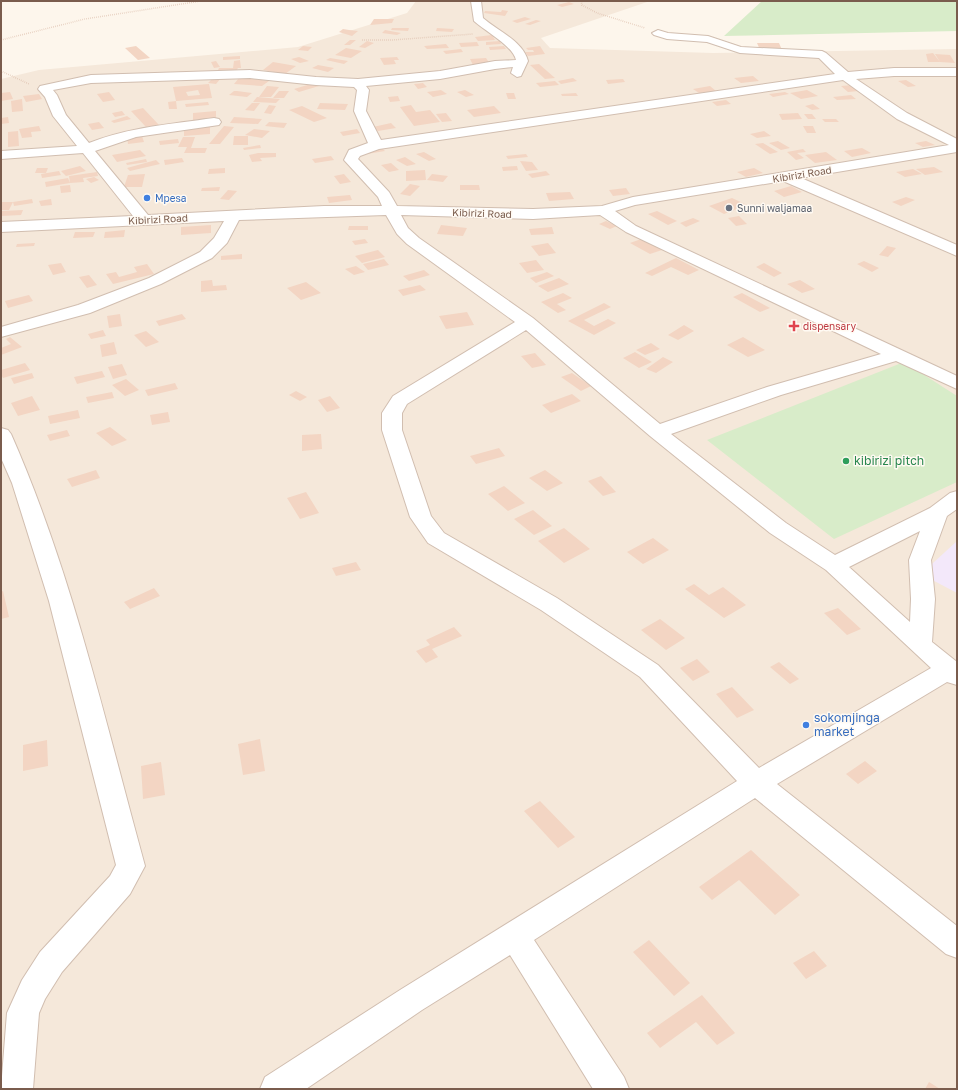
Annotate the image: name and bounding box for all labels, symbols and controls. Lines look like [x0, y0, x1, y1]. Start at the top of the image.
street label: Kibirizi Road [772, 163, 832, 185]
place label: Mpesa [155, 192, 187, 204]
marker: Mpesa [142, 193, 152, 203]
place label: Sunni waljamaa [737, 202, 812, 214]
marker: Sunni waljamaa [724, 203, 734, 213]
street label: Kibirizi Road [452, 206, 512, 220]
street label: Kibirizi Road [128, 211, 188, 227]
marker: dispensary [788, 320, 800, 332]
place label: dispensary [803, 320, 856, 332]
place label: kibirizi pitch [854, 453, 924, 468]
marker: kibirizi pitch [841, 456, 851, 466]
place label: sokomjinga market [814, 710, 880, 739]
marker: sokomjinga market [801, 720, 811, 730]

